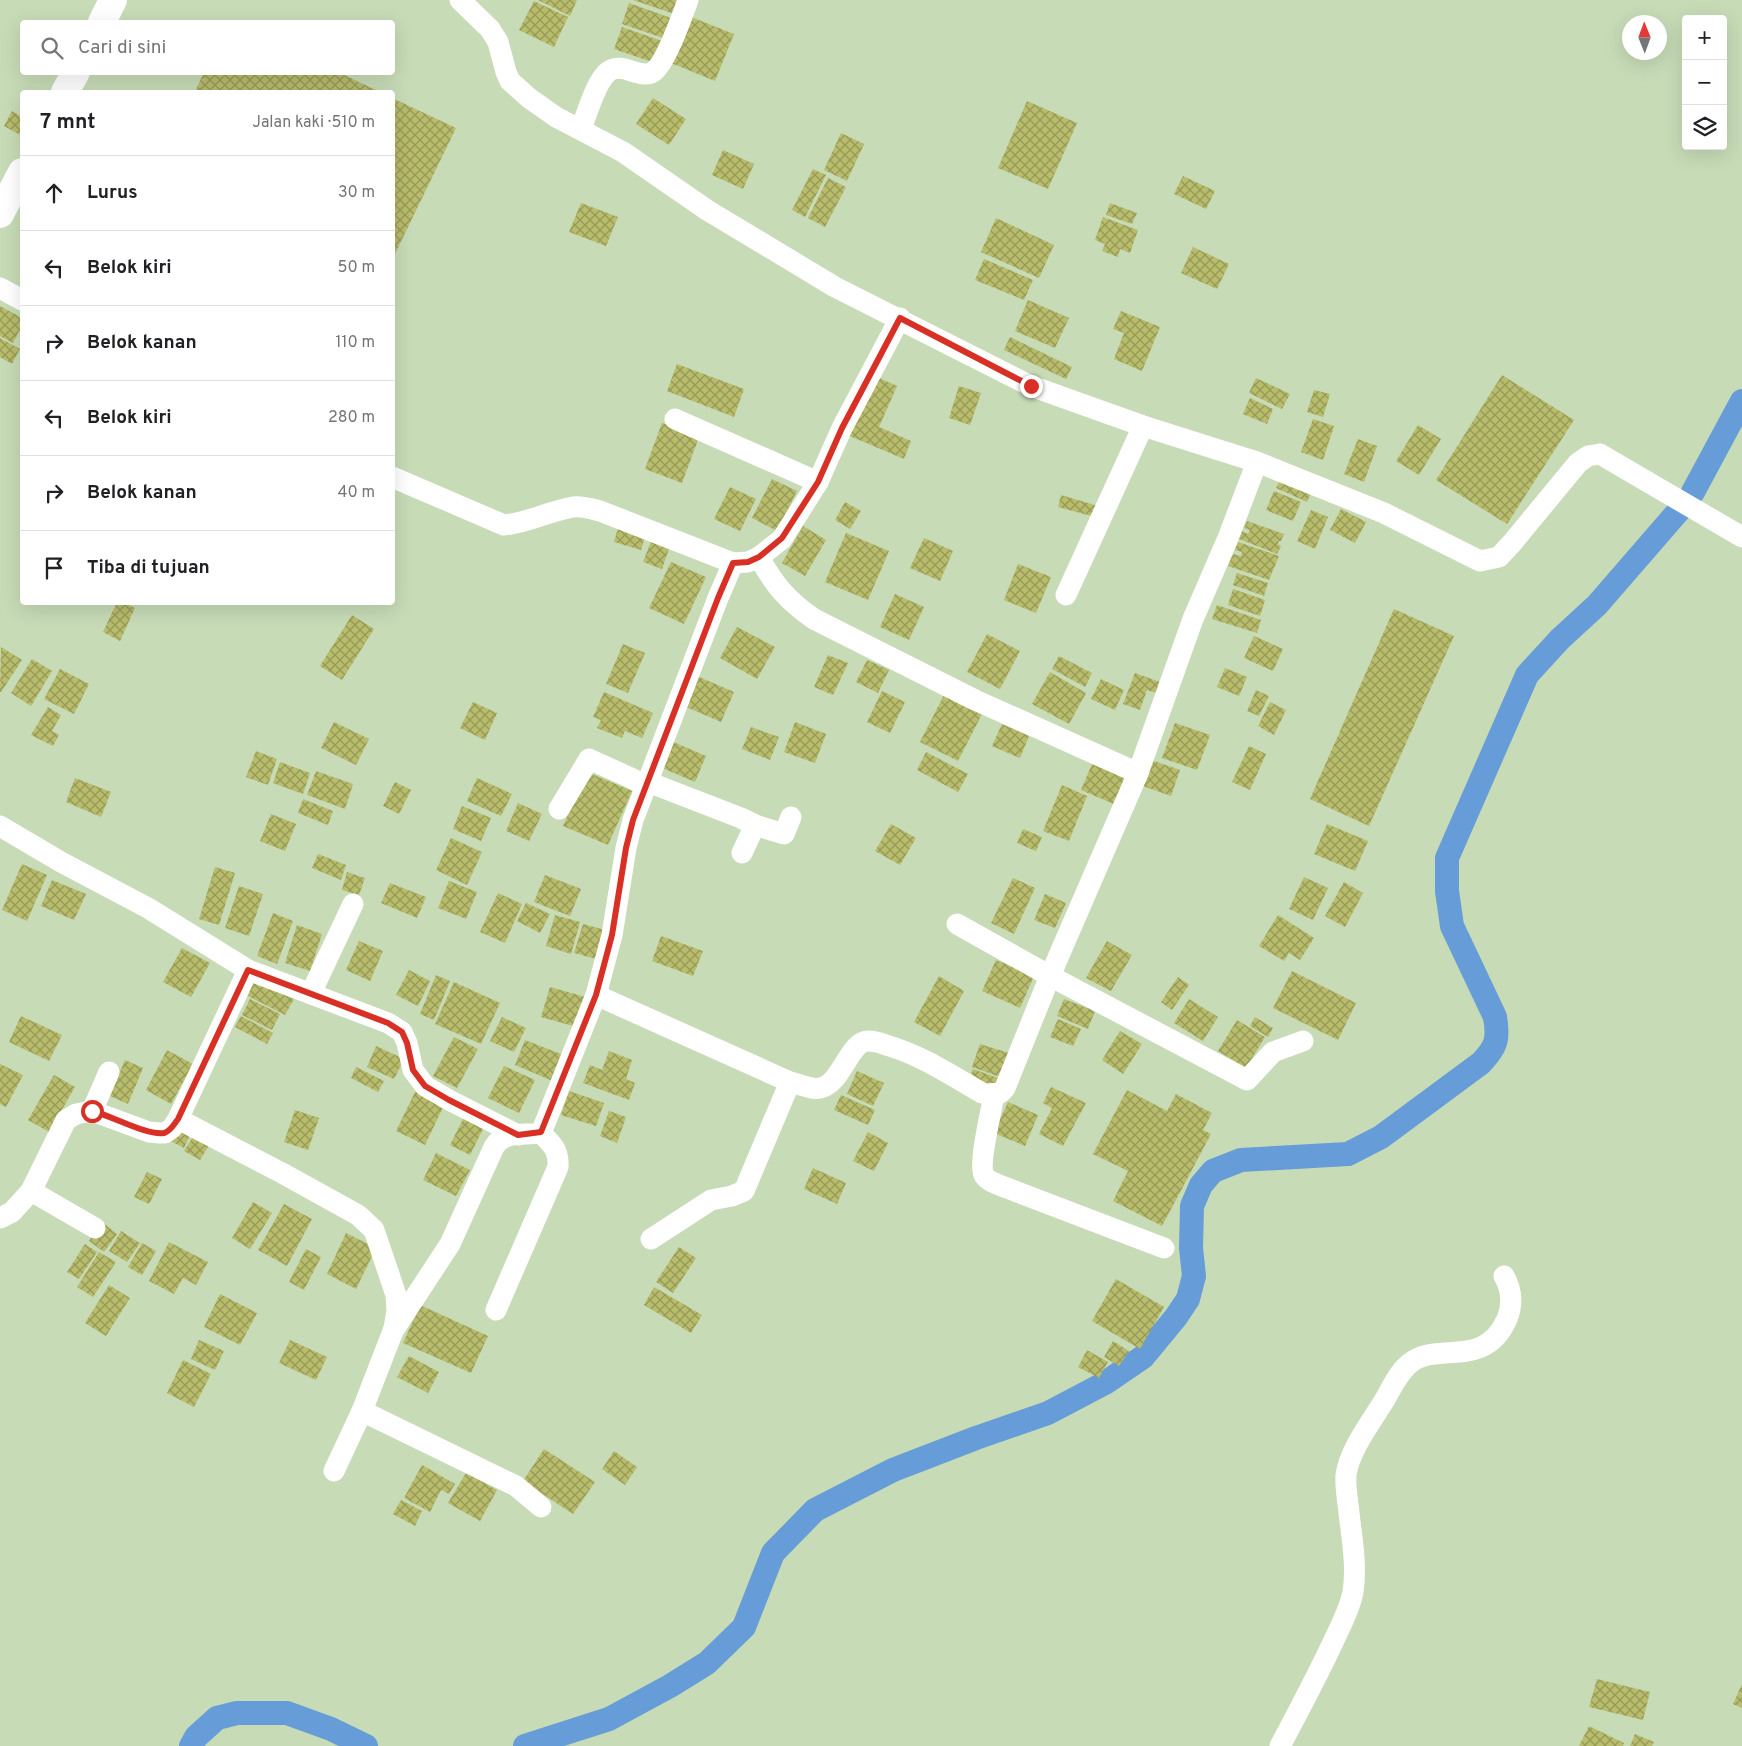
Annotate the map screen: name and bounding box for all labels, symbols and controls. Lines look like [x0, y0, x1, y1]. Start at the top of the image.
north arrow [1622, 15, 1667, 60]
map controls [1682, 15, 1727, 150]
button: + [1682, 15, 1727, 60]
search box [20, 20, 395, 75]
icon: search [38, 34, 66, 62]
text: Cari di sini [78, 36, 166, 60]
button: − [1682, 60, 1727, 105]
button: layers [1682, 105, 1727, 150]
text: 7 mnt [40, 109, 95, 136]
text: Jalan kaki · 510 m [252, 113, 375, 133]
icon: ahead [40, 179, 68, 207]
text: Lurus [87, 181, 138, 205]
text: 30 m [338, 183, 375, 203]
icon: left [40, 254, 68, 282]
text: Belok kiri [87, 256, 172, 280]
text: 50 m [338, 258, 375, 278]
icon: right [40, 329, 68, 357]
text: Belok kanan [87, 331, 197, 355]
text: 110 m [335, 333, 375, 353]
route end [1020, 375, 1043, 398]
icon: left [40, 404, 68, 432]
text: Belok kiri [87, 406, 172, 430]
text: 280 m [328, 408, 375, 428]
icon: right [40, 479, 68, 507]
text: Belok kanan [87, 481, 197, 505]
text: 40 m [337, 483, 375, 503]
icon: arrive [40, 554, 68, 582]
text: Tiba di tujuan [87, 556, 210, 580]
route start [81, 1100, 104, 1123]

